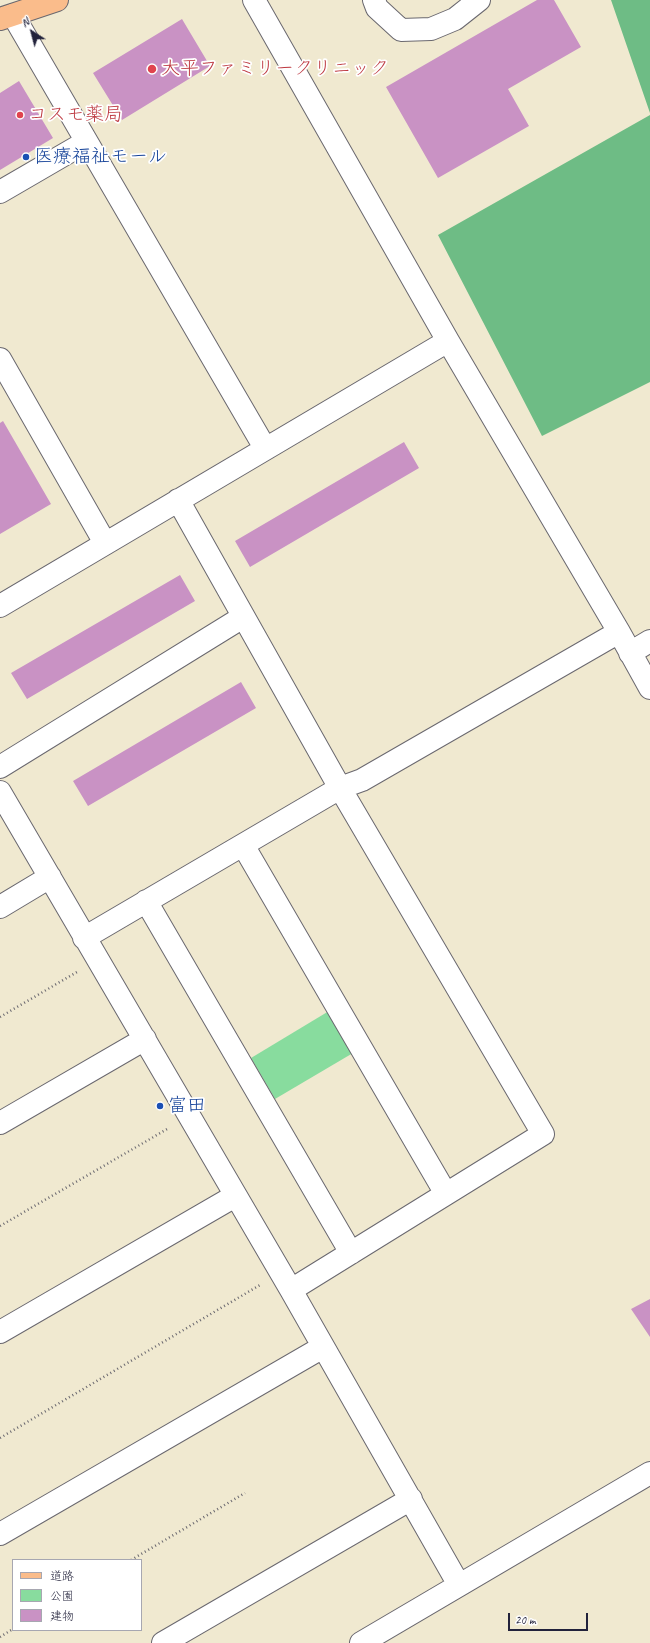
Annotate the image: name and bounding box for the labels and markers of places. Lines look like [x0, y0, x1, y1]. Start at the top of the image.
place label: 大平ファミリークリニック [161, 58, 389, 80]
marker: 大平ファミリークリニック [146, 63, 158, 75]
place label: コスモ薬局 [28, 104, 123, 126]
marker: コスモ薬局 [15, 110, 25, 120]
place label: 医療福祉モール [34, 146, 167, 168]
marker: 医療福祉モール [21, 152, 31, 162]
place label: 富田 [168, 1095, 206, 1117]
marker: 富田 [155, 1101, 165, 1111]

